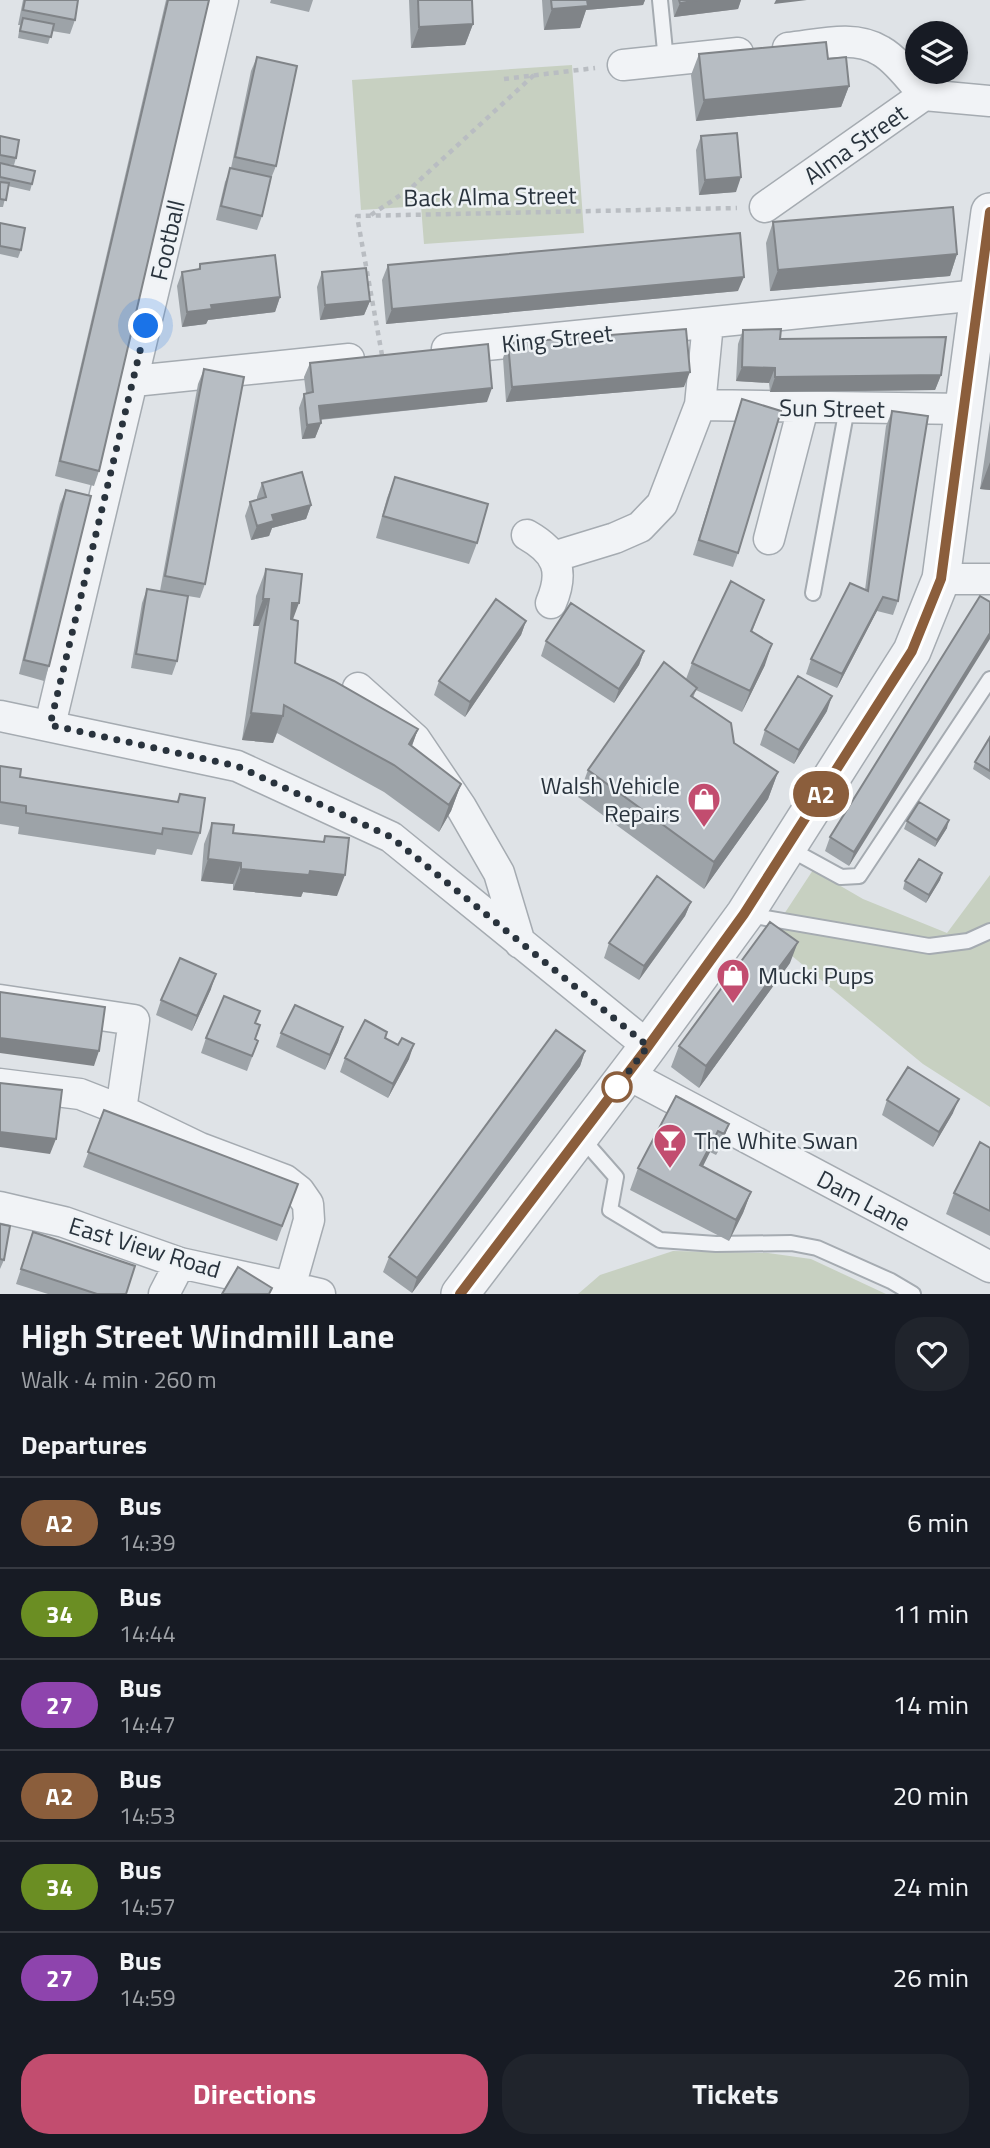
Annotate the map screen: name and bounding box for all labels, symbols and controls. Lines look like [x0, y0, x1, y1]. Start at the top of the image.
map controls [905, 21, 968, 84]
button: layers [905, 21, 968, 84]
street label: Alma Street [796, 95, 915, 193]
street label: Back Alma Street [403, 176, 577, 216]
street label: Football [140, 196, 194, 284]
your location [128, 308, 163, 343]
street label: King Street [500, 314, 615, 362]
street label: Sun Street [779, 389, 886, 427]
place label: Walsh Vehicle Repairs [541, 767, 680, 831]
line badge: A2 [790, 771, 852, 817]
text: A2 [807, 776, 835, 812]
shop icon: Walsh Vehicle Repairs [685, 780, 723, 829]
shop icon: Mucki Pups [714, 956, 752, 1005]
place label: Mucki Pups [758, 957, 874, 993]
unlabelled marker [602, 1072, 632, 1102]
bar icon: The White Swan [651, 1121, 689, 1170]
place label: The White Swan [694, 1122, 858, 1158]
street label: Dam Lane [811, 1160, 917, 1240]
street label: East View Road [65, 1207, 225, 1287]
text: High Street Windmill Lane [21, 1311, 394, 1361]
button: heart [895, 1317, 969, 1391]
text: Walk · 4 min · 260 m [21, 1362, 217, 1397]
text: Departures [21, 1425, 147, 1464]
text: Bus [119, 1486, 161, 1525]
text: 6 min [907, 1503, 969, 1542]
text: A2 [46, 1505, 73, 1541]
text: 14:39 [119, 1525, 176, 1560]
text: Bus [119, 1577, 161, 1616]
text: 11 min [893, 1594, 969, 1633]
text: 34 [46, 1596, 73, 1632]
text: 14:44 [119, 1616, 176, 1651]
text: Bus [119, 1668, 161, 1707]
text: 14 min [893, 1685, 969, 1724]
text: 27 [46, 1687, 73, 1723]
text: 14:47 [119, 1707, 176, 1742]
text: Bus [119, 1759, 161, 1798]
text: 20 min [893, 1776, 969, 1815]
text: A2 [46, 1778, 73, 1814]
text: 14:53 [119, 1798, 176, 1833]
text: Bus [119, 1850, 161, 1889]
text: 24 min [893, 1867, 969, 1906]
text: 34 [46, 1869, 73, 1905]
text: 14:57 [119, 1889, 176, 1924]
text: Bus [119, 1941, 161, 1980]
text: 26 min [893, 1958, 969, 1997]
text: 27 [46, 1960, 73, 1996]
text: 14:59 [119, 1980, 176, 2015]
button: Directions [21, 2054, 488, 2134]
button: Tickets [502, 2054, 969, 2134]

